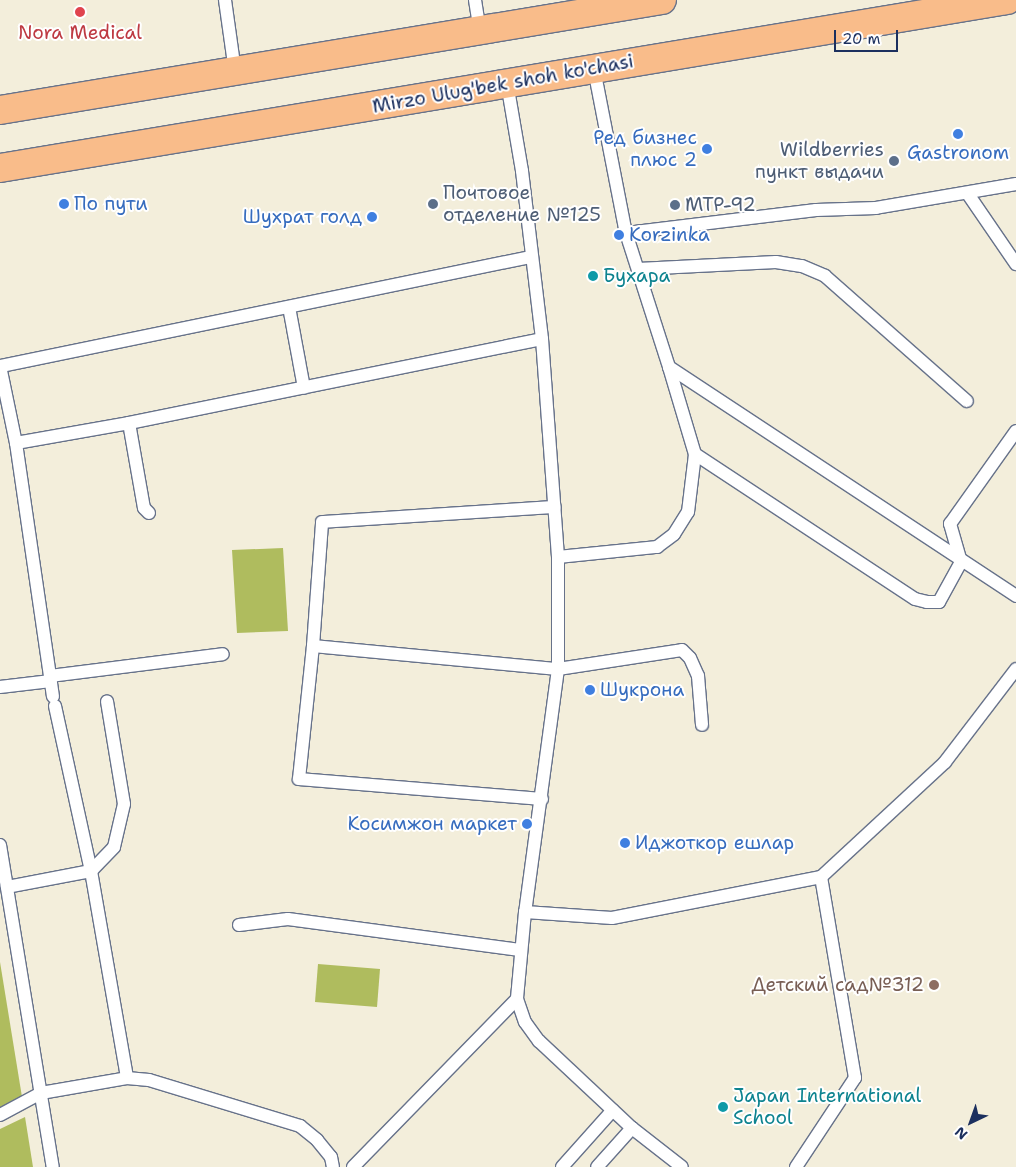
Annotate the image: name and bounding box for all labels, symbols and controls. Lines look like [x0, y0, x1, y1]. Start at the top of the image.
marker: Nora Medical [73, 5, 87, 19]
scale bar [836, 20, 900, 52]
place label: Nora Medical [18, 22, 142, 44]
text: 20 m [842, 29, 881, 49]
street label: Mirzo Ulug'bek shoh ko'chasi [371, 50, 635, 118]
place label: Ред бизнес плюс 2 [593, 127, 697, 171]
marker: Gastronom [952, 128, 964, 140]
place label: Wildberries пункт выдачи [755, 139, 884, 183]
place label: Gastronom [907, 142, 1009, 164]
marker: Ред бизнес плюс 2 [701, 143, 713, 155]
marker: Wildberries пункт выдачи [888, 155, 900, 167]
place label: Почтовое отделение №125 [443, 182, 601, 226]
place label: По пути [74, 193, 148, 215]
place label: MTP-92 [685, 194, 756, 216]
marker: По пути [58, 198, 70, 210]
marker: Почтовое отделение №125 [427, 198, 439, 210]
marker: MTP-92 [669, 199, 681, 211]
place label: Шухрат голд [243, 206, 362, 228]
marker: Шухрат голд [366, 211, 378, 223]
place label: Korzinka [629, 224, 710, 246]
marker: Korzinka [613, 229, 625, 241]
place label: Бухара [603, 265, 670, 287]
marker: Бухара [587, 270, 599, 282]
place label: Шукрона [600, 679, 684, 701]
marker: Шукрона [584, 684, 596, 696]
place label: Косимжон маркет [348, 813, 517, 835]
marker: Косимжон маркет [521, 818, 533, 830]
place label: Иджоткор ешлар [635, 832, 794, 854]
marker: Иджоткор ешлар [619, 837, 631, 849]
place label: Детский сад№312 [751, 974, 924, 996]
marker: Детский сад№312 [928, 979, 940, 991]
place label: Japan International School [733, 1085, 921, 1129]
north arrow [946, 1097, 996, 1147]
marker: Japan International School [717, 1101, 729, 1113]
text: N [951, 1123, 971, 1144]

